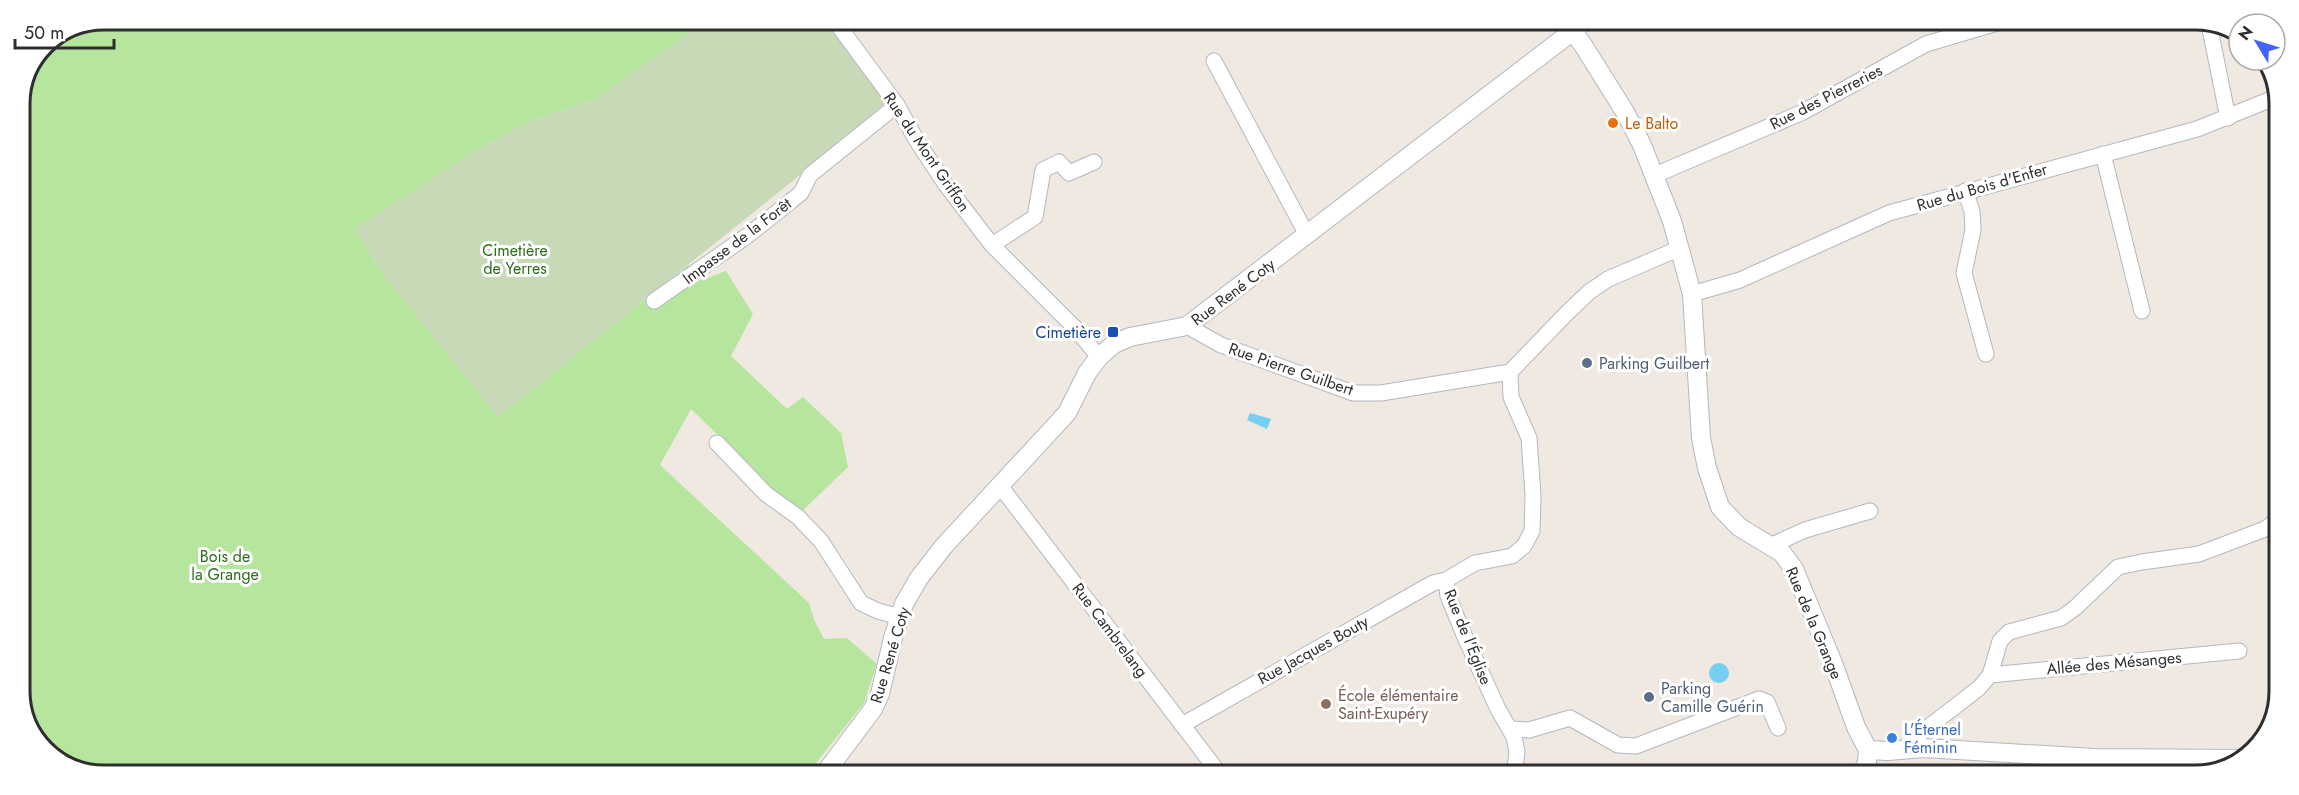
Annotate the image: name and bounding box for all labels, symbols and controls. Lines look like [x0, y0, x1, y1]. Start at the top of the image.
scale bar [15, 12, 114, 50]
north arrow [2227, 12, 2287, 72]
text: 50 m [24, 20, 64, 46]
text: N [2233, 21, 2259, 45]
street label: Rue des Pierreries [1766, 59, 1886, 135]
street label: Rue du Mont Griffon [878, 88, 976, 216]
place label: Le Balto [1625, 112, 1678, 135]
marker: Le Balto [1606, 116, 1620, 130]
street label: Rue du Bois d'Enfer [1914, 157, 2051, 217]
street label: Impasse de la Forêt [678, 192, 796, 290]
park label: Cimetière de Yerres [482, 239, 548, 280]
street label: Rue René Coty [1186, 252, 1280, 331]
place label: Cimetière [1035, 321, 1101, 344]
marker: Cimetière [1106, 325, 1120, 339]
street label: Rue Pierre Guilbert [1225, 337, 1357, 401]
place label: Parking Guilbert [1599, 352, 1709, 375]
marker: Parking Guilbert [1580, 356, 1594, 370]
park label: Bois de la Grange [191, 545, 259, 586]
street label: Rue de la Grange [1780, 563, 1848, 683]
street label: Rue Cambrelang [1067, 578, 1153, 682]
street label: Rue de l'Église [1438, 586, 1498, 688]
street label: Rue René Coty [864, 603, 916, 706]
street label: Rue Jacques Bouty [1253, 610, 1373, 690]
street label: Allée des Mésanges [2046, 646, 2182, 680]
place label: Parking Camille Guérin [1661, 677, 1764, 718]
place label: École élémentaire Saint-Exupéry [1338, 684, 1458, 725]
marker: Parking Camille Guérin [1642, 690, 1656, 704]
marker: École élémentaire Saint-Exupéry [1319, 697, 1333, 711]
place label: L'Éternel Féminin [1904, 718, 1961, 759]
marker: L'Éternel Féminin [1885, 731, 1899, 745]

